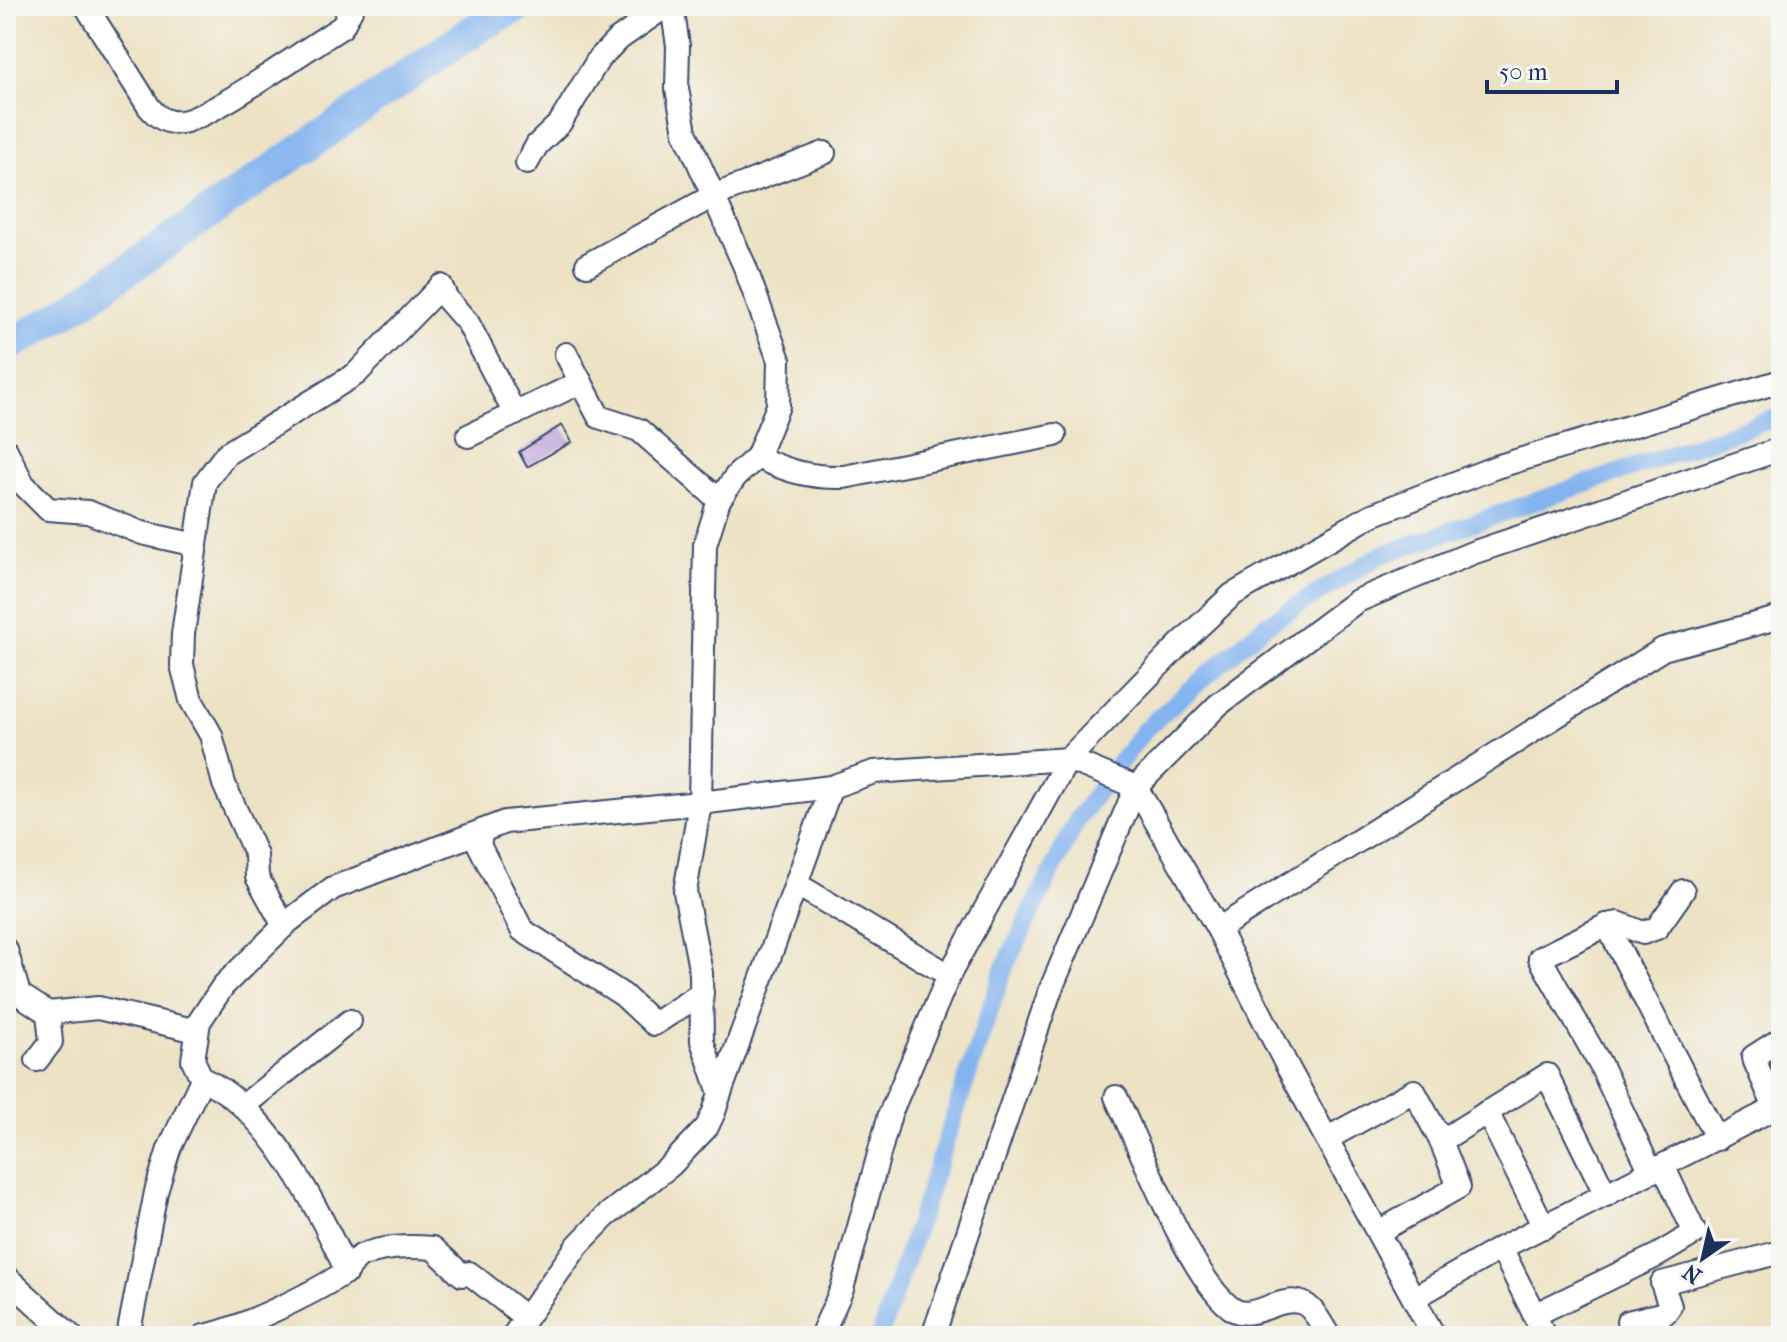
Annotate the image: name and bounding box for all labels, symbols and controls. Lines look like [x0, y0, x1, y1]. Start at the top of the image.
scale bar [1487, 44, 1617, 94]
text: 50 m [1499, 58, 1548, 86]
north arrow [1663, 1218, 1743, 1298]
text: N [1678, 1258, 1707, 1289]

